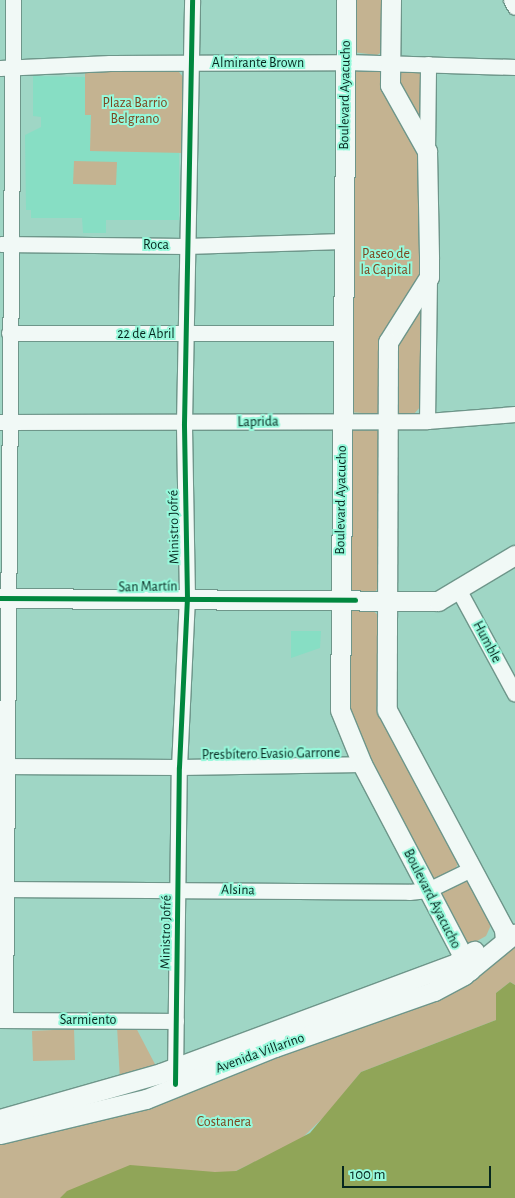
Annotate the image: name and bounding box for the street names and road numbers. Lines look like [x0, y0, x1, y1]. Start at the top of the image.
street label: Boulevard Ayacucho [336, 40, 354, 150]
street label: Almirante Brown [212, 55, 304, 71]
street label: Roca [143, 237, 169, 253]
street label: 22 de Abril [117, 326, 175, 342]
street label: Laprida [237, 413, 279, 431]
street label: Boulevard Ayacucho [332, 445, 350, 555]
street label: Ministro Jofré [165, 490, 183, 564]
street label: San Martín [118, 578, 178, 596]
street label: Humble [469, 618, 505, 666]
street label: Presbítero Evasio Garrone [202, 744, 340, 764]
street label: Boulevard Ayacucho [400, 846, 464, 952]
street label: Alsina [221, 881, 255, 899]
street label: Ministro Jofré [157, 895, 175, 969]
street label: Sarmiento [60, 1012, 116, 1028]
street label: Avenida Villarino [213, 1029, 307, 1077]

